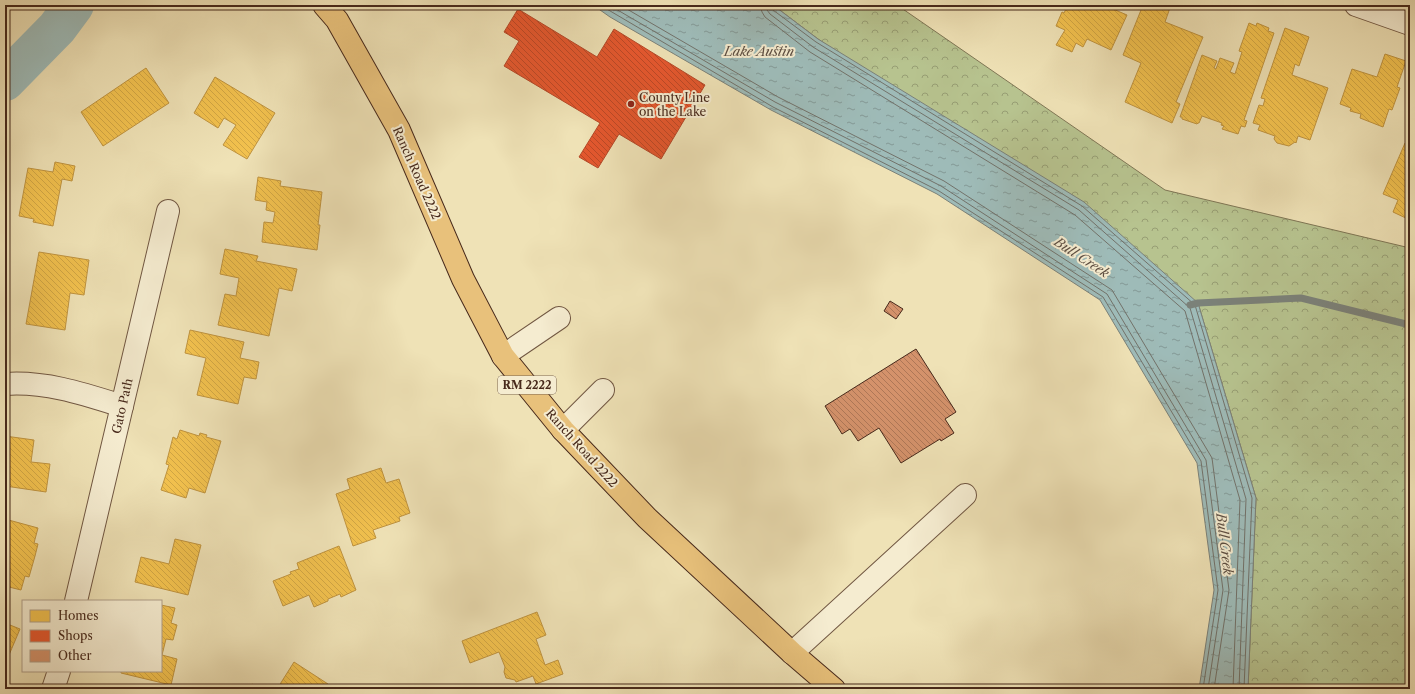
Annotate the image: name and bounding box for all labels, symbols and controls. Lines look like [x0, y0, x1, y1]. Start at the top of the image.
water label: Lake Austin [723, 43, 794, 59]
place label: County Line on the Lake [639, 90, 710, 119]
marker: County Line on the Lake [626, 99, 636, 109]
street label: Ranch Road 2222 [390, 124, 444, 222]
water label: Bull Creek [1051, 233, 1113, 281]
street label: Gato Path [108, 376, 136, 435]
road number: RM 2222 [498, 376, 556, 394]
street label: Ranch Road 2222 [543, 406, 621, 490]
water label: Bull Creek [1213, 511, 1237, 576]
legend [22, 600, 162, 672]
text: Homes [58, 608, 98, 623]
text: Shops [58, 628, 93, 643]
text: Other [58, 648, 92, 663]

